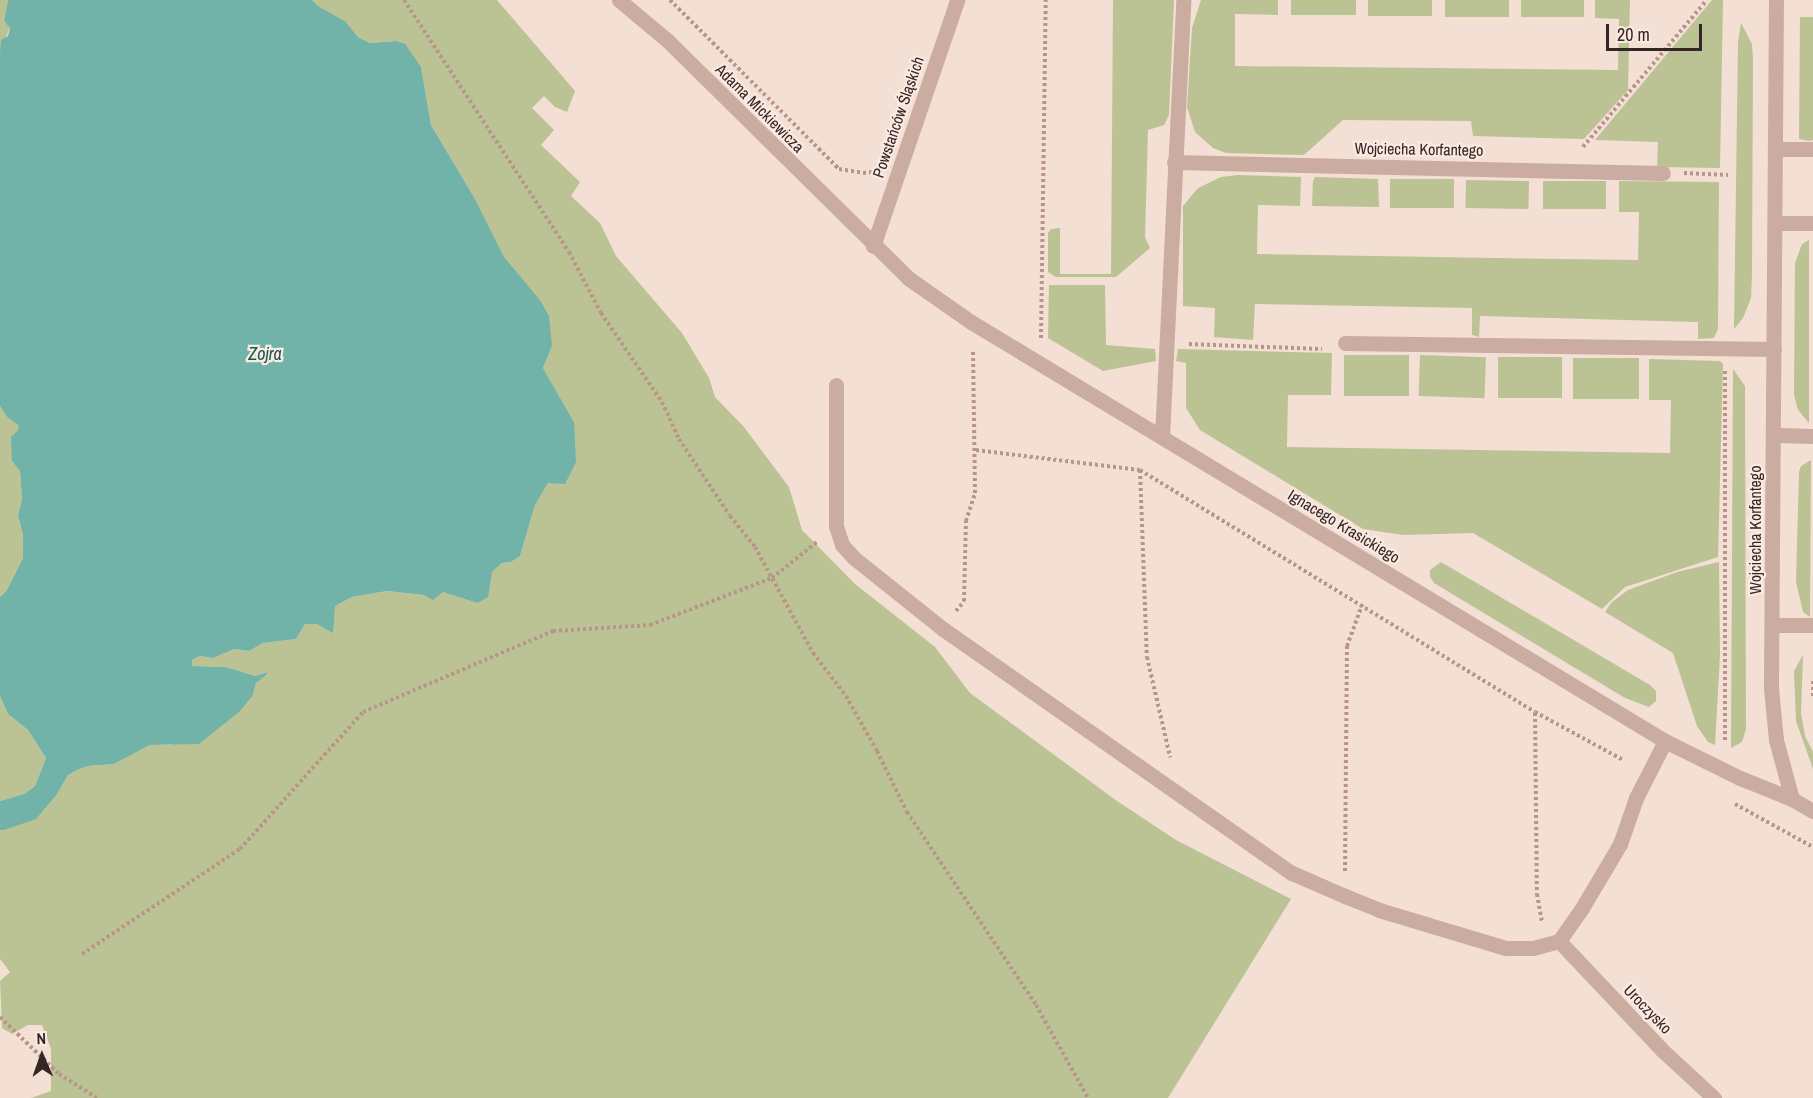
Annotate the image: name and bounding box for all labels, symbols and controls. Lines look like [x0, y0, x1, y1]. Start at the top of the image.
scale bar [1609, 12, 1705, 50]
text: 20 m [1617, 22, 1650, 47]
street label: Powstańców Śląskich [868, 54, 928, 180]
street label: Adama Mickiewicza [712, 60, 808, 156]
street label: Wojciecha Korfantego [1354, 138, 1484, 160]
water label: Zojra [248, 343, 282, 365]
street label: Wojciecha Korfantego [1745, 466, 1765, 594]
street label: Ignacego Krasickiego [1285, 485, 1403, 567]
street label: Uroczysko [1620, 980, 1676, 1038]
north arrow [12, 1026, 72, 1086]
text: N [36, 1027, 46, 1049]

